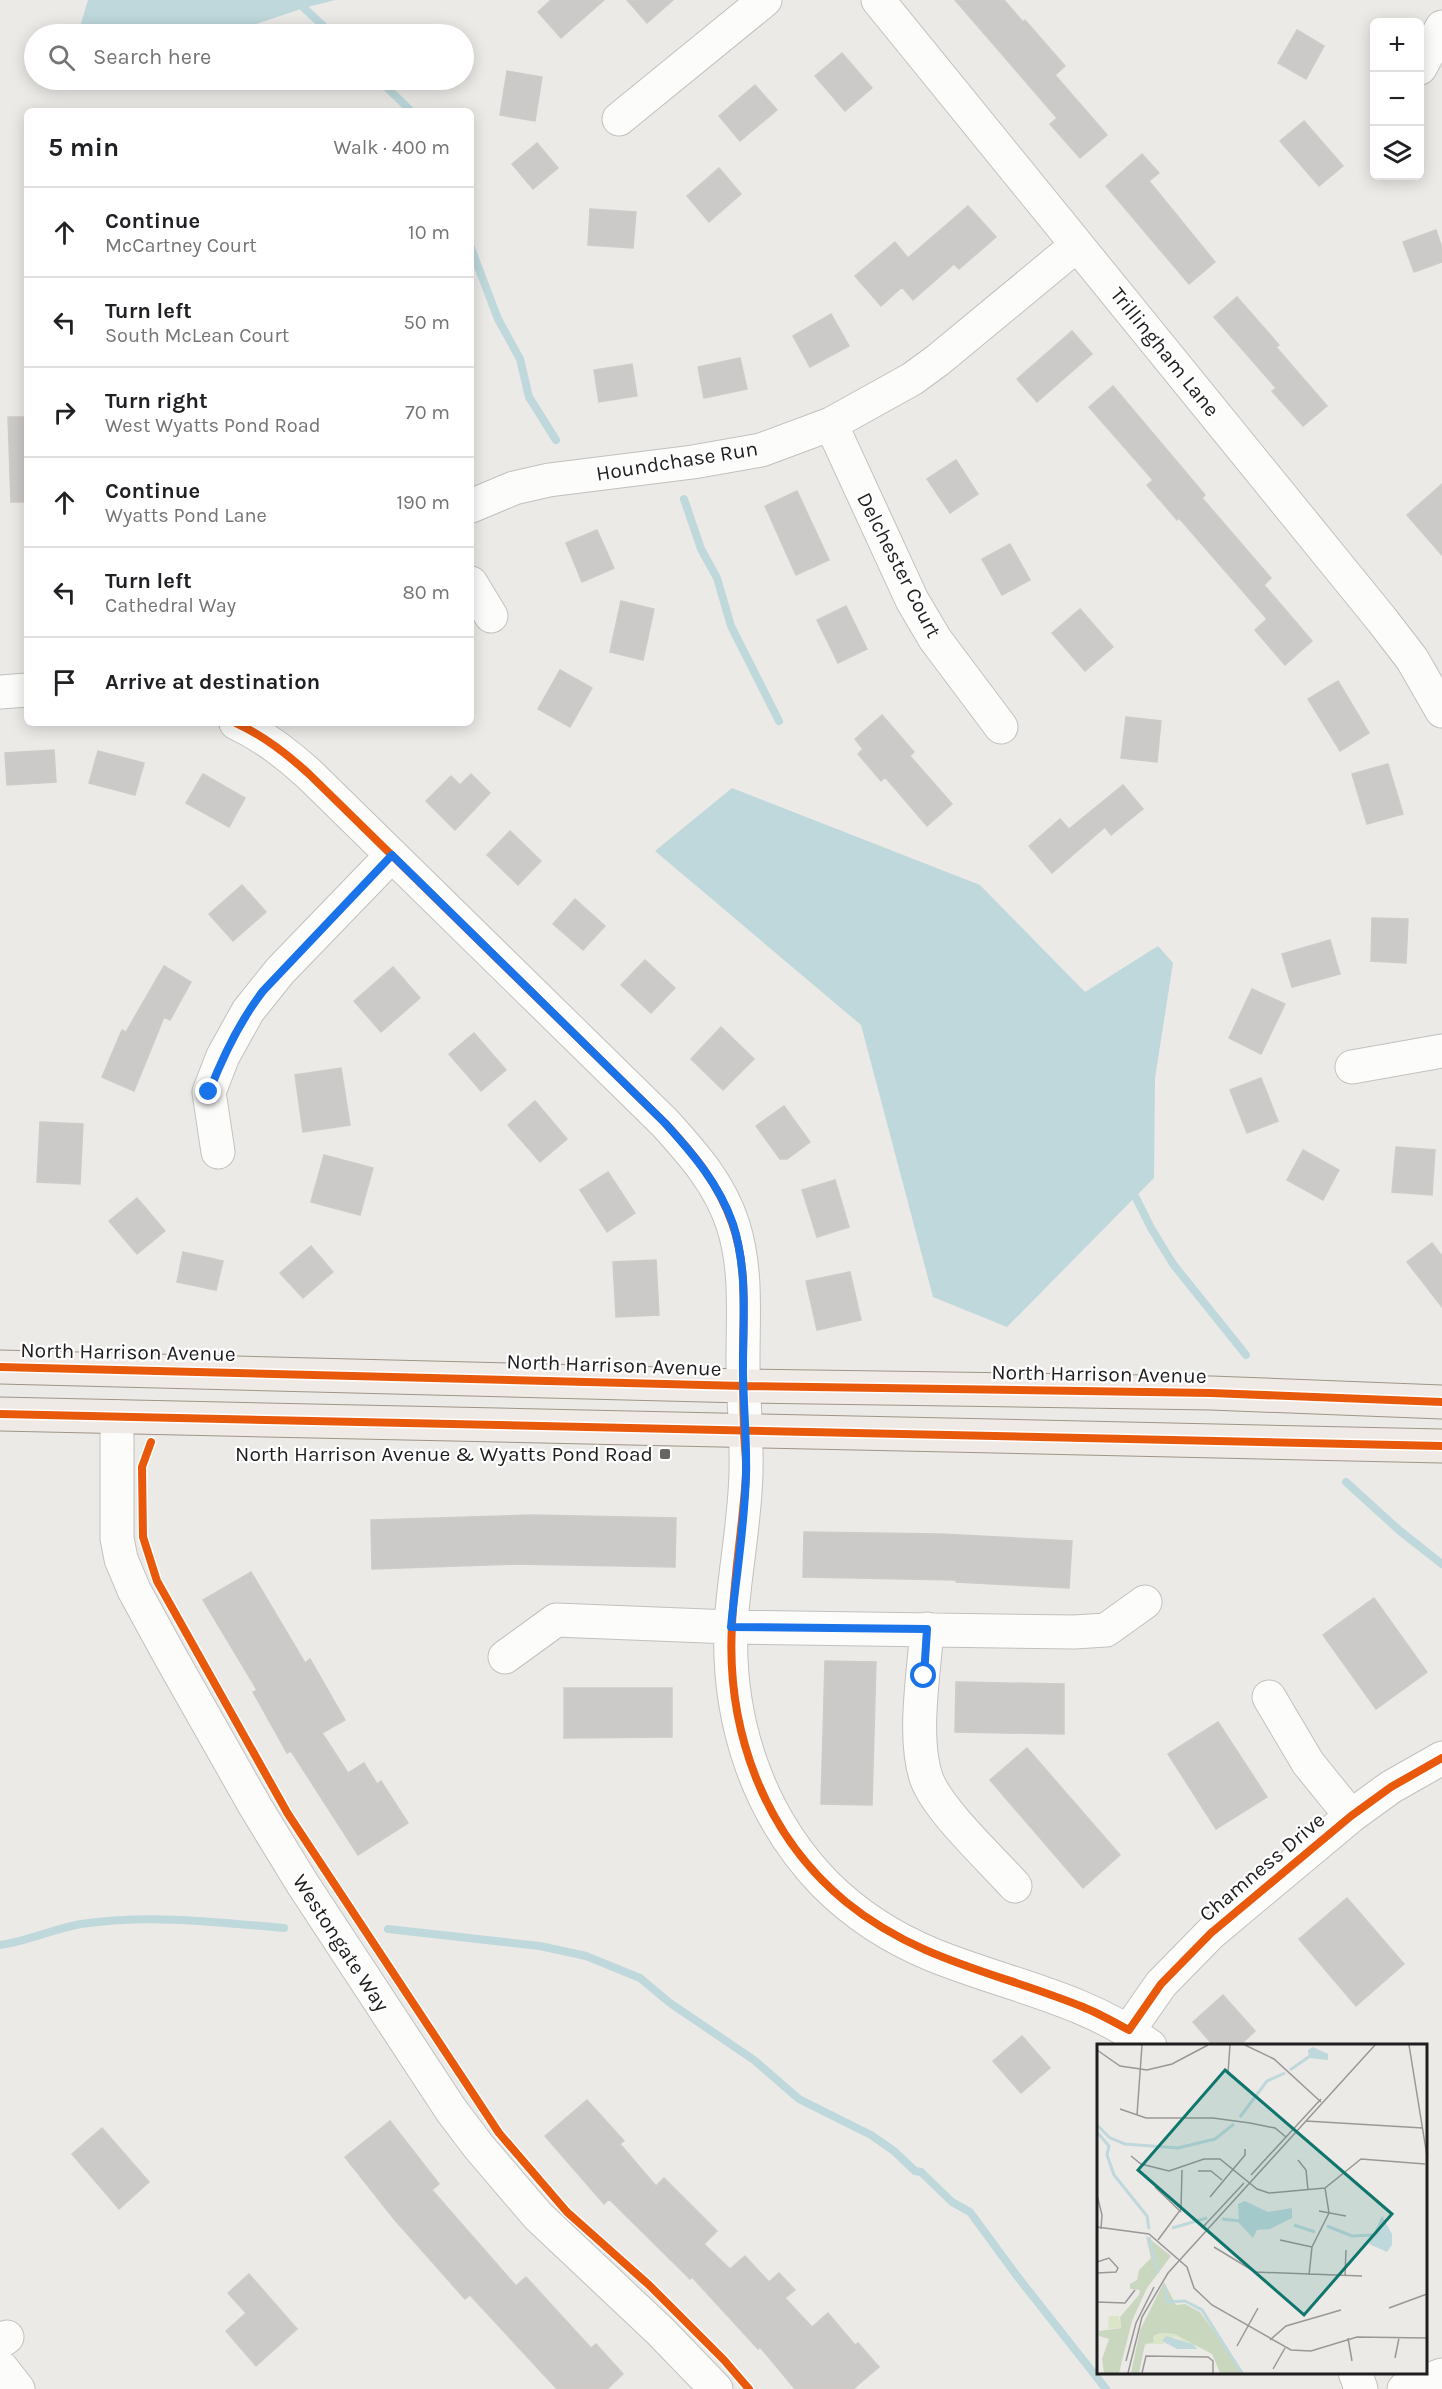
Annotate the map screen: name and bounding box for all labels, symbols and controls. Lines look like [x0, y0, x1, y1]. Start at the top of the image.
map controls [1370, 18, 1424, 180]
button: + [1370, 18, 1424, 72]
search box [24, 24, 474, 90]
icon: search [45, 41, 78, 74]
text: Search here [93, 44, 211, 70]
button: − [1370, 72, 1424, 126]
button: layers [1370, 126, 1424, 180]
text: 5 min [48, 132, 119, 163]
text: Walk · 400 m [333, 136, 450, 159]
text: Continue [105, 208, 200, 234]
icon: ahead [48, 216, 81, 249]
text: 10 m [408, 221, 450, 244]
text: McCartney Court [105, 234, 257, 257]
street label: Trillingham Lane [1106, 283, 1224, 421]
text: Turn left [105, 298, 192, 324]
icon: left [48, 306, 81, 339]
text: 50 m [403, 311, 450, 334]
text: South McLean Court [105, 324, 289, 347]
text: Turn right [105, 388, 208, 414]
icon: right [48, 396, 81, 429]
text: 70 m [405, 401, 450, 424]
text: West Wyatts Pond Road [105, 414, 321, 437]
street label: Houndchase Run [594, 436, 760, 486]
text: Continue [105, 478, 200, 504]
icon: ahead [48, 486, 81, 519]
street label: Delchester Court [852, 488, 946, 642]
text: 190 m [396, 491, 450, 514]
text: Wyatts Pond Lane [105, 504, 267, 527]
text: Turn left [105, 568, 192, 594]
icon: left [48, 576, 81, 609]
text: 80 m [402, 581, 450, 604]
text: Cathedral Way [105, 594, 236, 617]
icon: arrive [48, 666, 81, 699]
text: Arrive at destination [105, 669, 320, 695]
route end [195, 1078, 221, 1104]
street label: North Harrison Avenue [20, 1338, 236, 1366]
street label: North Harrison Avenue [506, 1349, 722, 1381]
street label: North Harrison Avenue [991, 1360, 1207, 1388]
place label: North Harrison Avenue & Wyatts Pond Road [235, 1442, 653, 1466]
marker: North Harrison Avenue & Wyatts Pond Road [658, 1447, 672, 1461]
route start [910, 1662, 936, 1688]
street label: Chamness Drive [1194, 1808, 1330, 1926]
street label: Westongate Way [288, 1870, 394, 2016]
inset map [1097, 2044, 1427, 2374]

